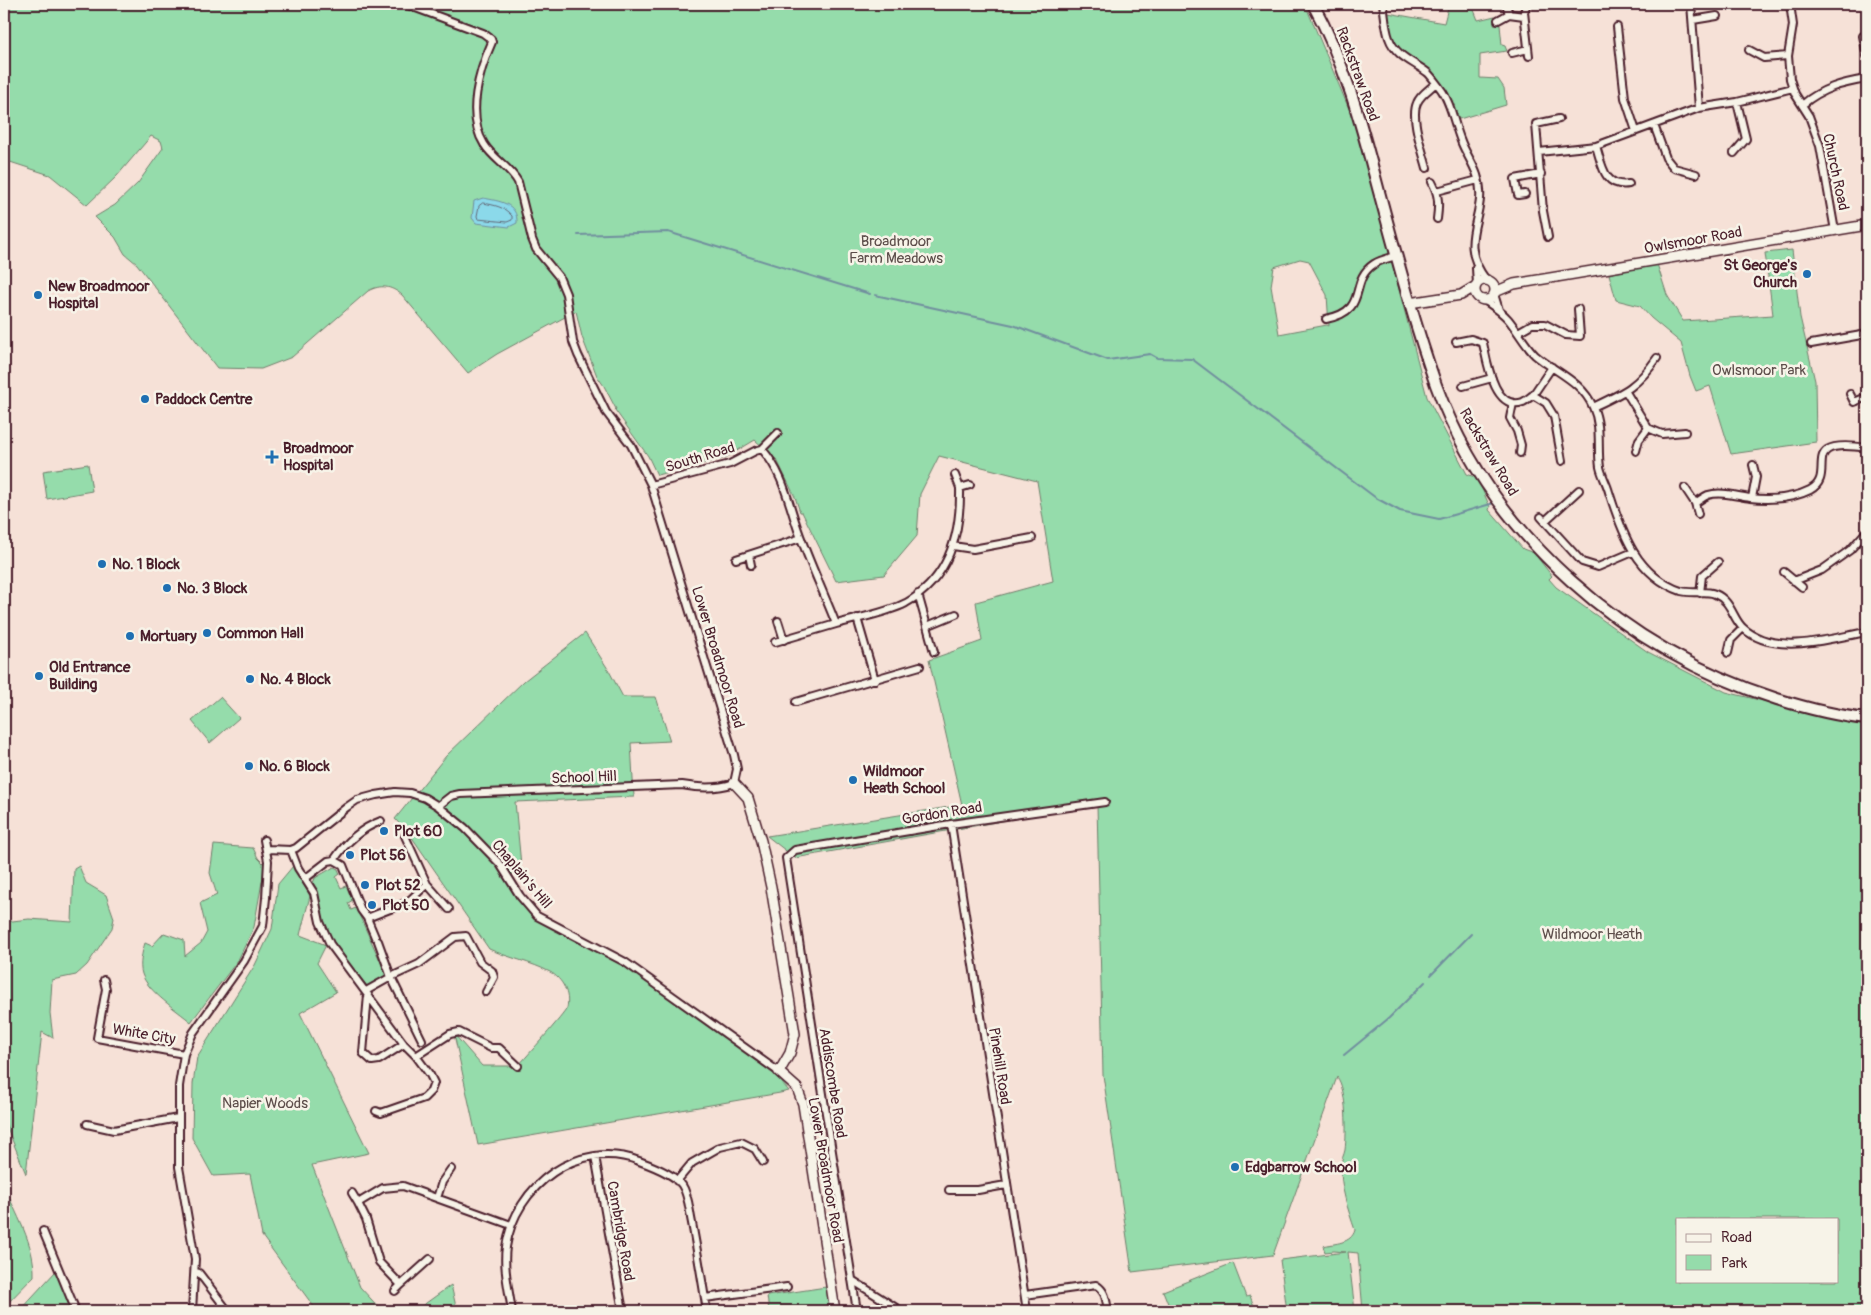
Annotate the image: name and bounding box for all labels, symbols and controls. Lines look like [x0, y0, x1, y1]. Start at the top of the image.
street label: Rackstraw Road [1332, 24, 1383, 124]
street label: Church Road [1818, 132, 1853, 212]
street label: Owlsmoor Road [1643, 223, 1743, 258]
park label: Broadmoor Farm Meadows [849, 232, 943, 268]
place label: St George's Church [1724, 256, 1797, 292]
marker: St George's Church [1801, 268, 1813, 280]
place label: New Broadmoor Hospital [48, 277, 150, 313]
marker: New Broadmoor Hospital [32, 289, 44, 301]
park label: Owlsmoor Park [1712, 361, 1807, 380]
place label: Paddock Centre [155, 390, 253, 409]
marker: Paddock Centre [139, 393, 151, 405]
street label: Rackstraw Road [1455, 405, 1522, 500]
street label: South Road [663, 438, 737, 477]
place label: Broadmoor Hospital [283, 439, 354, 475]
marker: Broadmoor Hospital [265, 450, 279, 464]
place label: No. 1 Block [112, 555, 181, 574]
marker: No. 1 Block [96, 558, 108, 570]
place label: No. 3 Block [177, 579, 248, 598]
marker: No. 3 Block [161, 582, 173, 594]
street label: Lower Broadmoor Road [687, 584, 748, 730]
place label: Common Hall [217, 624, 304, 643]
place label: Mortuary [140, 627, 197, 646]
marker: Common Hall [201, 627, 213, 639]
marker: Mortuary [124, 630, 136, 642]
place label: Old Entrance Building [49, 658, 131, 694]
marker: Old Entrance Building [33, 670, 45, 682]
place label: No. 4 Block [260, 670, 331, 689]
marker: No. 4 Block [244, 673, 256, 685]
place label: No. 6 Block [259, 757, 330, 776]
marker: No. 6 Block [243, 760, 255, 772]
place label: Wildmoor Heath School [863, 762, 945, 798]
street label: School Hill [551, 767, 617, 788]
marker: Wildmoor Heath School [847, 774, 859, 786]
street label: Gordon Road [901, 798, 983, 829]
place label: Plot 60 [394, 822, 442, 841]
marker: Plot 60 [378, 825, 390, 837]
street label: Chaplain's Hill [487, 836, 556, 913]
place label: Plot 56 [360, 846, 406, 865]
marker: Plot 56 [344, 849, 356, 861]
place label: Plot 52 [375, 876, 421, 895]
marker: Plot 52 [359, 879, 371, 891]
place label: Plot 50 [382, 896, 430, 915]
marker: Plot 50 [366, 899, 378, 911]
park label: Wildmoor Heath [1542, 925, 1642, 944]
street label: White City [111, 1020, 178, 1049]
street label: Pinehill Road [984, 1026, 1015, 1106]
street label: Addiscombe Road [814, 1027, 851, 1140]
park label: Napier Woods [222, 1094, 308, 1113]
street label: Lower Broadmoor Road [803, 1096, 848, 1244]
place label: Edgbarrow School [1245, 1158, 1357, 1177]
marker: Edgbarrow School [1229, 1161, 1241, 1173]
street label: Cambridge Road [602, 1179, 639, 1283]
legend [1676, 1218, 1838, 1282]
text: Road [1721, 1228, 1752, 1247]
text: Park [1721, 1254, 1748, 1273]

